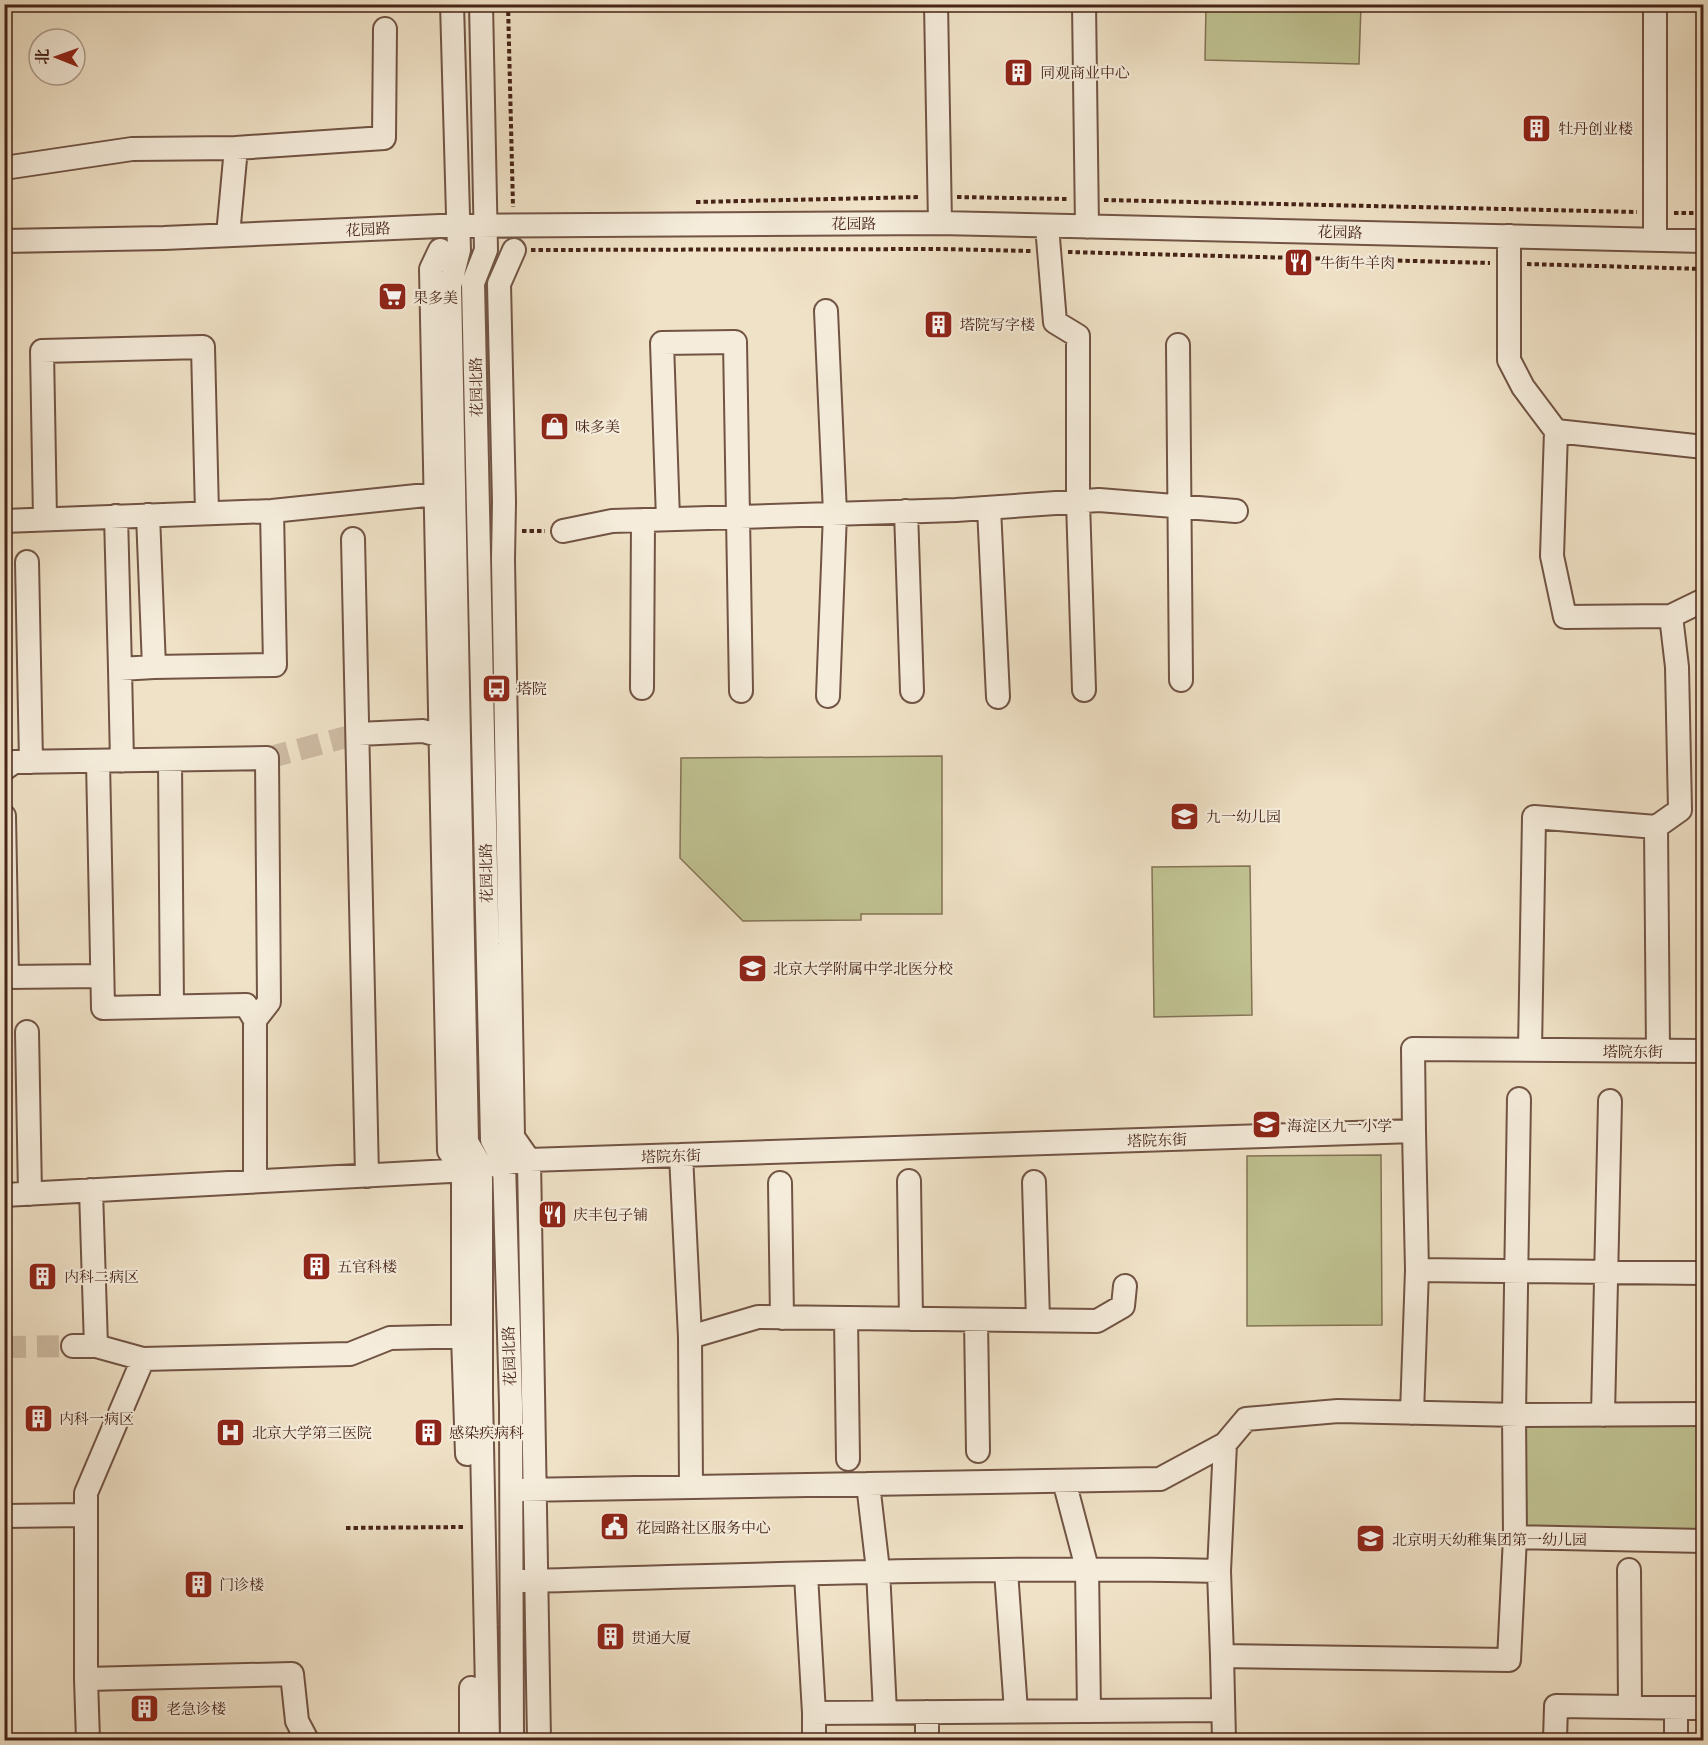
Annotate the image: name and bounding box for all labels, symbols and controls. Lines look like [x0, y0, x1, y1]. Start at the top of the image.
north arrow [27, 27, 87, 87]
text: 北 [32, 49, 52, 65]
building icon: 同观商业中心 [1003, 56, 1035, 88]
place label: 同观商业中心 [1040, 63, 1130, 82]
building icon: 牡丹创业楼 [1521, 112, 1553, 144]
place label: 牡丹创业楼 [1558, 119, 1633, 138]
street label: 花园路 [831, 214, 877, 233]
street label: 花园路 [345, 218, 391, 240]
street label: 花园路 [1317, 222, 1363, 242]
restaurant icon: 牛街牛羊肉 [1283, 246, 1315, 278]
place label: 牛街牛羊肉 [1320, 253, 1395, 272]
supermarket icon: 果多美 [376, 281, 408, 313]
place label: 果多美 [413, 288, 458, 307]
building icon: 塔院写字楼 [923, 308, 955, 340]
place label: 塔院写字楼 [960, 315, 1035, 334]
street label: 花园北路 [466, 357, 486, 417]
shop icon: 味多美 [538, 410, 570, 442]
place label: 味多美 [575, 417, 620, 436]
bus stop icon: 塔院 [480, 672, 512, 704]
place label: 塔院 [517, 679, 547, 698]
school or university icon: 九一幼儿园 [1169, 800, 1201, 832]
place label: 九一幼儿园 [1206, 807, 1281, 826]
street label: 花园北路 [476, 843, 496, 903]
school or university icon: 北京大学附属中学北医分校 [736, 952, 768, 984]
place label: 北京大学附属中学北医分校 [773, 959, 953, 978]
street label: 塔院东街 [1603, 1042, 1663, 1061]
school or university icon: 海淀区九一小学 [1250, 1109, 1282, 1141]
place label: 海淀区九一小学 [1287, 1116, 1392, 1135]
street label: 塔院东街 [1127, 1129, 1187, 1151]
street label: 塔院东街 [641, 1145, 701, 1167]
restaurant icon: 庆丰包子铺 [536, 1198, 568, 1230]
place label: 庆丰包子铺 [573, 1205, 648, 1224]
building icon: 五官科楼 [300, 1250, 332, 1282]
place label: 五官科楼 [337, 1257, 397, 1276]
building icon: 内科二病区 [27, 1260, 59, 1292]
place label: 内科二病区 [64, 1267, 139, 1286]
street label: 花园北路 [498, 1326, 520, 1386]
building icon: 内科一病区 [22, 1402, 54, 1434]
place label: 内科一病区 [59, 1409, 134, 1428]
hospital icon: 北京大学第三医院 [215, 1416, 247, 1448]
building icon: 感染疾病科 [412, 1416, 444, 1448]
place label: 北京大学第三医院 [252, 1423, 372, 1442]
place label: 感染疾病科 [449, 1423, 524, 1442]
public building icon: 花园路社区服务中心 [599, 1511, 631, 1543]
place label: 花园路社区服务中心 [636, 1518, 771, 1537]
school or university icon: 北京明天幼稚集团第一幼儿园 [1355, 1523, 1387, 1555]
place label: 北京明天幼稚集团第一幼儿园 [1392, 1530, 1587, 1549]
building icon: 门诊楼 [182, 1568, 214, 1600]
place label: 门诊楼 [219, 1575, 264, 1594]
building icon: 贯通大厦 [594, 1621, 626, 1653]
place label: 贯通大厦 [631, 1628, 691, 1647]
building icon: 老急诊楼 [129, 1692, 161, 1724]
place label: 老急诊楼 [166, 1699, 226, 1718]

